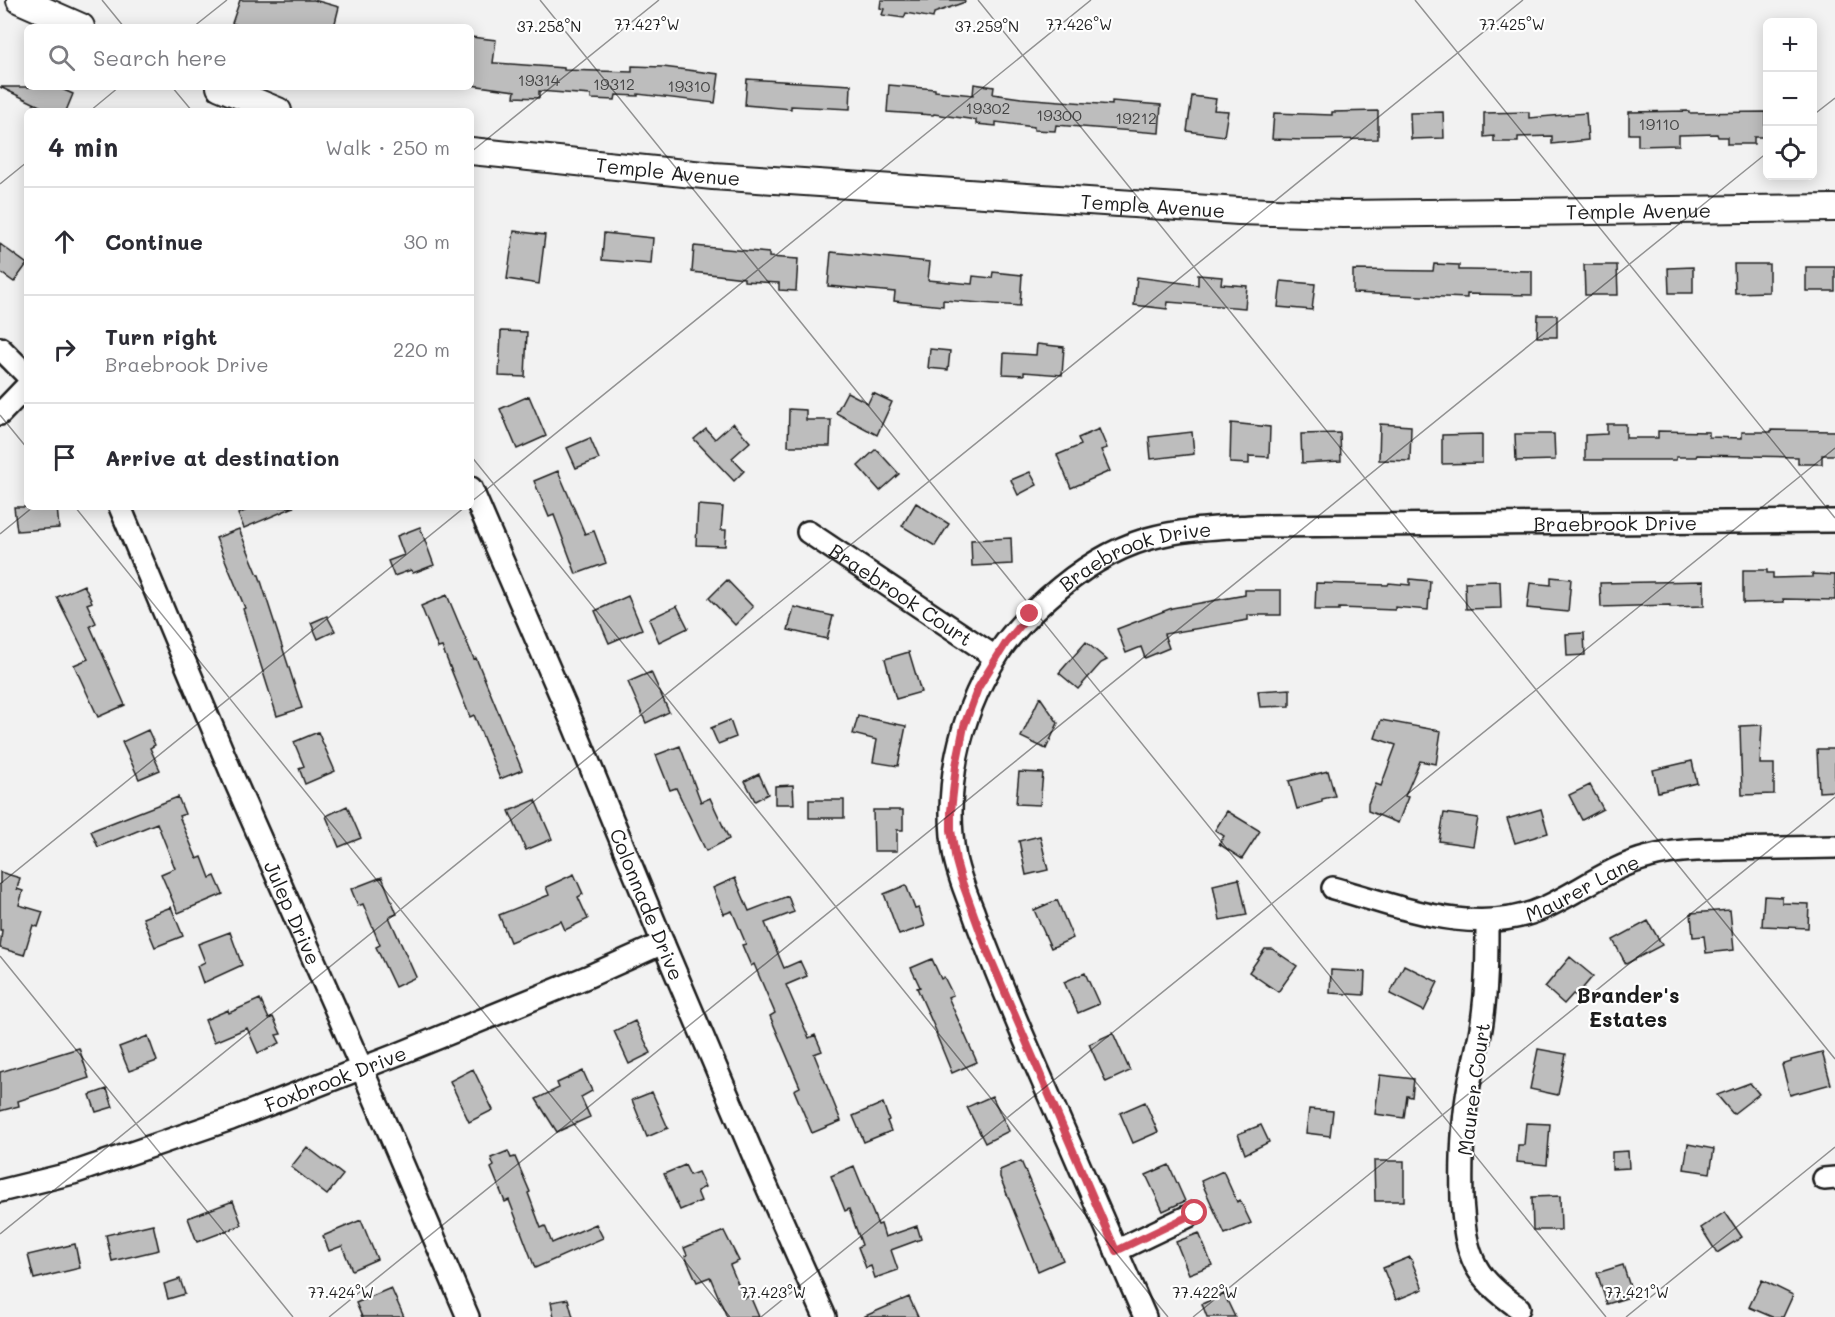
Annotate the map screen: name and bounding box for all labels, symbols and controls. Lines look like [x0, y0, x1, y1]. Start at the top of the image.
text: 77.427°W [614, 14, 680, 34]
text: 77.426°W [1046, 14, 1112, 34]
text: 77.425°W [1479, 14, 1545, 34]
text: 37.258°N [517, 16, 581, 36]
text: 37.259°N [955, 16, 1019, 36]
map controls [1763, 18, 1817, 180]
button: + [1763, 18, 1817, 72]
search box [24, 24, 474, 90]
icon: search [45, 41, 78, 74]
text: Search here [93, 43, 227, 72]
house number: 19314 [518, 69, 561, 90]
button: − [1763, 72, 1817, 126]
house number: 19312 [593, 73, 635, 94]
house number: 19310 [667, 75, 711, 96]
house number: 19302 [966, 97, 1010, 118]
house number: 19300 [1036, 104, 1082, 125]
house number: 19212 [1115, 107, 1157, 128]
house number: 19110 [1639, 113, 1680, 134]
button: locate [1763, 126, 1817, 180]
text: 4 min [48, 130, 118, 164]
text: Walk · 250 m [325, 134, 450, 160]
street label: Temple Avenue [595, 151, 741, 191]
street label: Temple Avenue [1080, 187, 1226, 223]
street label: Temple Avenue [1566, 197, 1711, 224]
icon: ahead [48, 225, 81, 258]
text: Continue [105, 227, 203, 256]
text: 30 m [404, 228, 450, 254]
text: Turn right [105, 322, 217, 351]
icon: right [48, 333, 81, 366]
text: 220 m [393, 336, 450, 362]
text: Braebrook Drive [105, 351, 269, 377]
icon: arrive [48, 441, 81, 474]
text: Arrive at destination [105, 443, 340, 472]
street label: Braebrook Drive [1533, 509, 1697, 537]
street label: Braebrook Drive [1053, 515, 1212, 597]
street label: Braebrook Court [825, 537, 978, 651]
route end [1016, 600, 1042, 626]
street label: Colonnade Drive [604, 824, 690, 984]
street label: Maurer Lane [1522, 848, 1643, 927]
street label: Julep Drive [259, 857, 327, 969]
district label: Brander's Estates [1577, 981, 1679, 1032]
street label: Maurer Court [1451, 1021, 1495, 1157]
street label: Foxbrook Drive [261, 1039, 410, 1118]
route start [1181, 1199, 1207, 1225]
text: 77.424°W [308, 1282, 374, 1302]
text: 77.423°W [740, 1282, 806, 1302]
text: 77.422°W [1172, 1282, 1238, 1302]
text: 77.421°W [1605, 1282, 1669, 1302]

